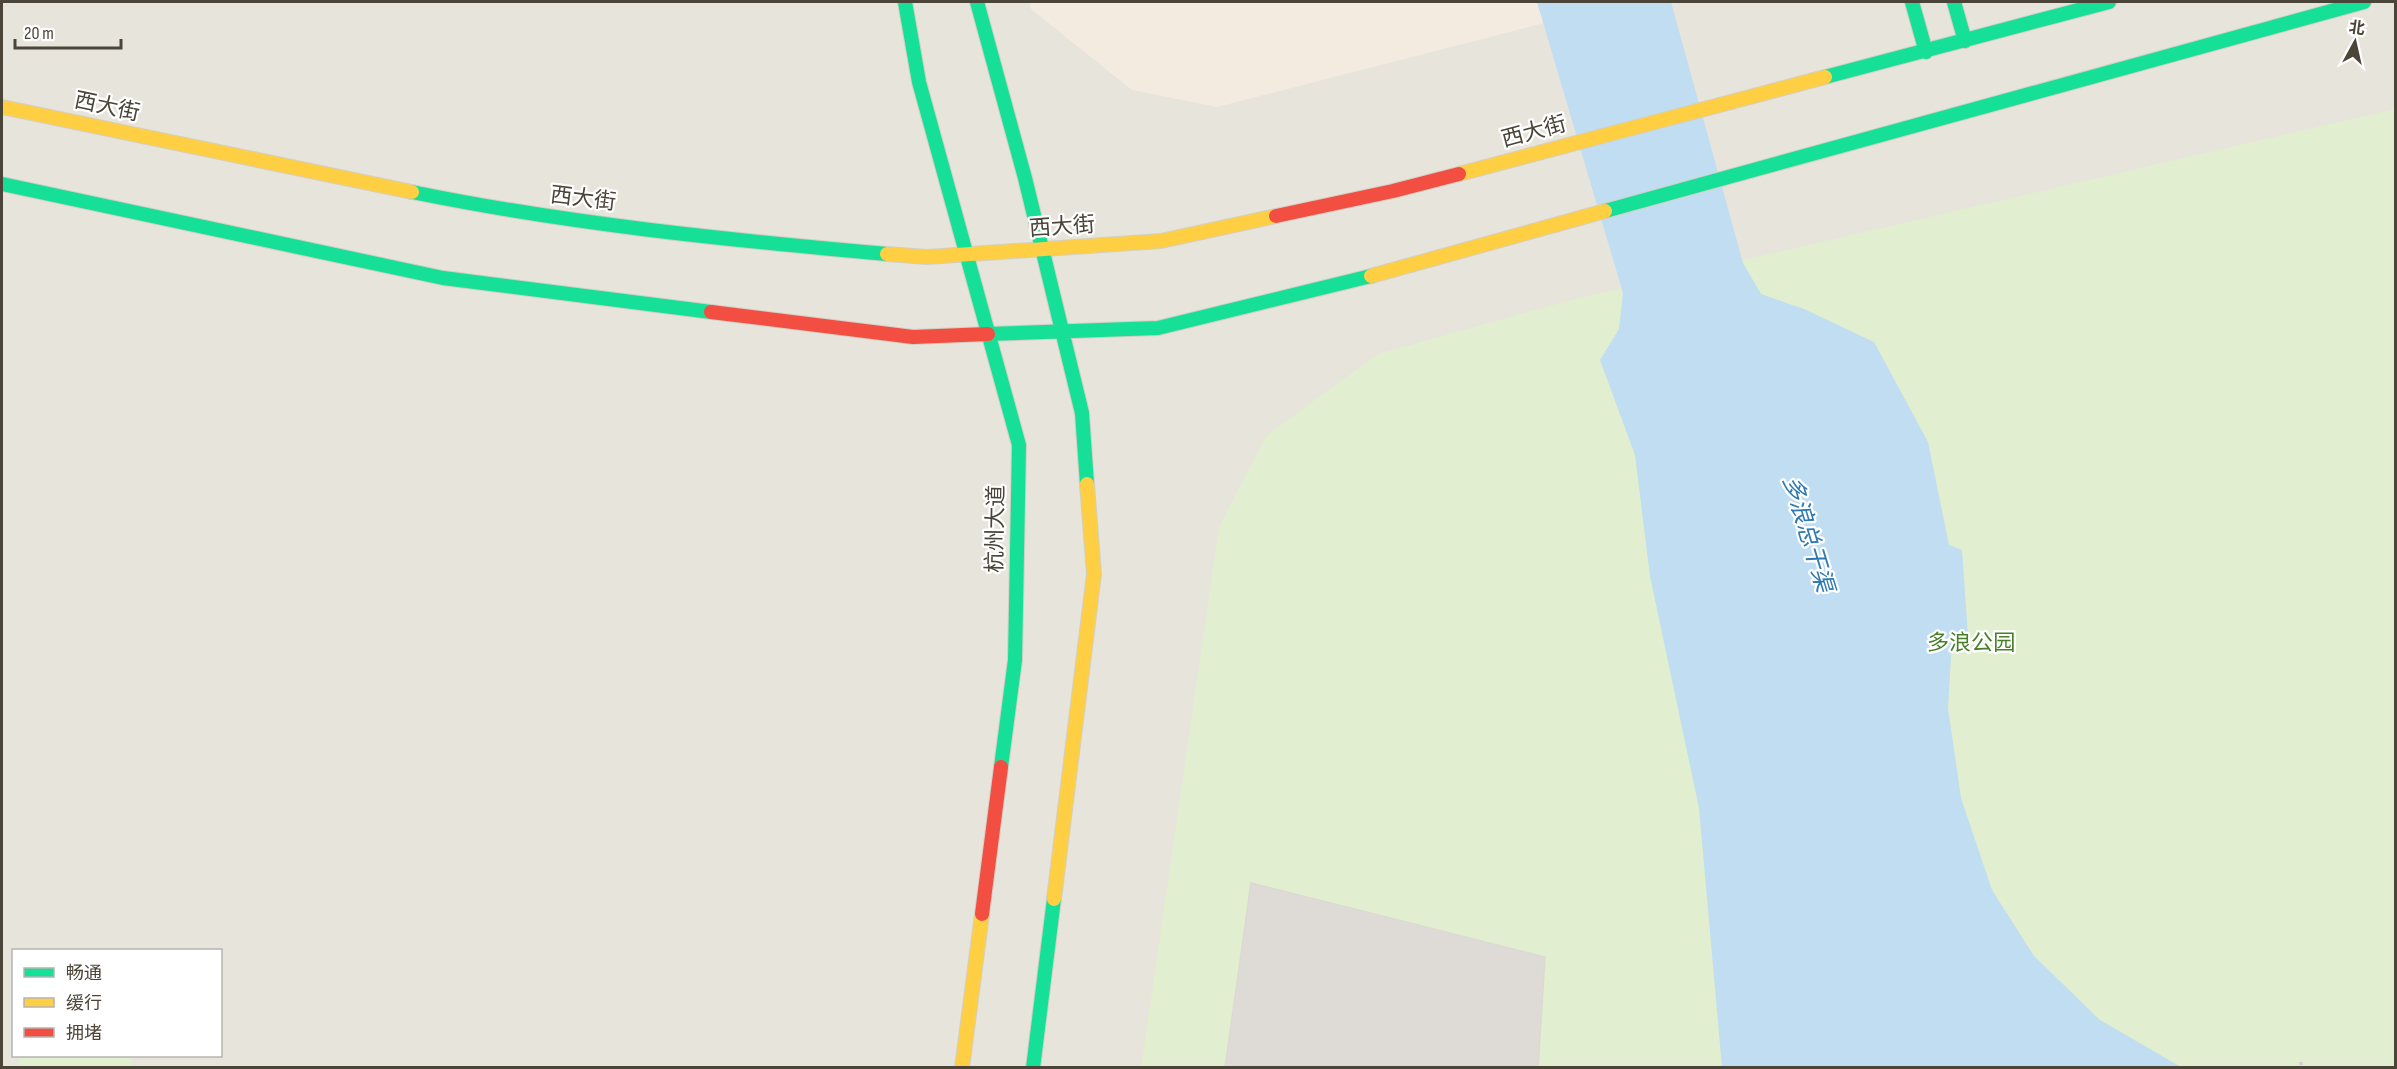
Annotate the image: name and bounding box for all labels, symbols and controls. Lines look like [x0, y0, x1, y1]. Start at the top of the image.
scale bar [15, 12, 122, 50]
north arrow [2325, 12, 2385, 72]
text: 北 [2348, 18, 2366, 39]
text: 20 m [24, 23, 54, 44]
street label: 西大街 [72, 87, 142, 127]
street label: 西大街 [1499, 110, 1569, 154]
street label: 西大街 [549, 182, 617, 216]
street label: 西大街 [1028, 211, 1096, 243]
water label: 多浪总干渠 [1777, 472, 1840, 598]
street label: 杭州大道 [982, 485, 1010, 573]
park label: 多浪公园 [1927, 630, 2015, 657]
legend [12, 949, 222, 1057]
text: 畅通 [66, 963, 102, 984]
text: 缓行 [66, 993, 102, 1014]
text: 拥堵 [66, 1023, 102, 1044]

